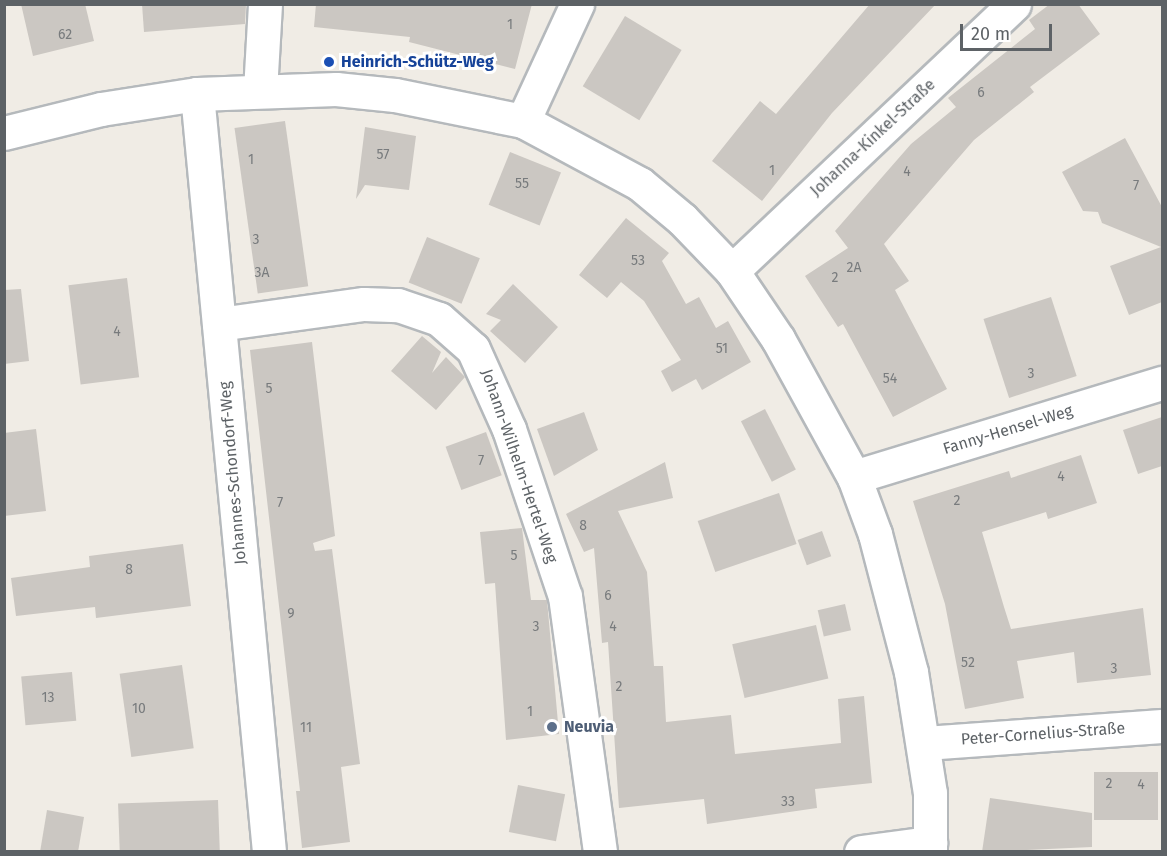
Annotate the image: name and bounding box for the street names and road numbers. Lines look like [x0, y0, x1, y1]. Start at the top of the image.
street label: Johanna-Kinkel-Straße [807, 75, 939, 201]
street label: Johann-Wilhelm-Hertel-Weg [477, 366, 561, 566]
street label: Johannes-Schondorf-Weg [215, 380, 251, 566]
street label: Fanny-Hensel-Weg [941, 401, 1075, 459]
street label: Peter-Cornelius-Straße [960, 719, 1126, 749]

